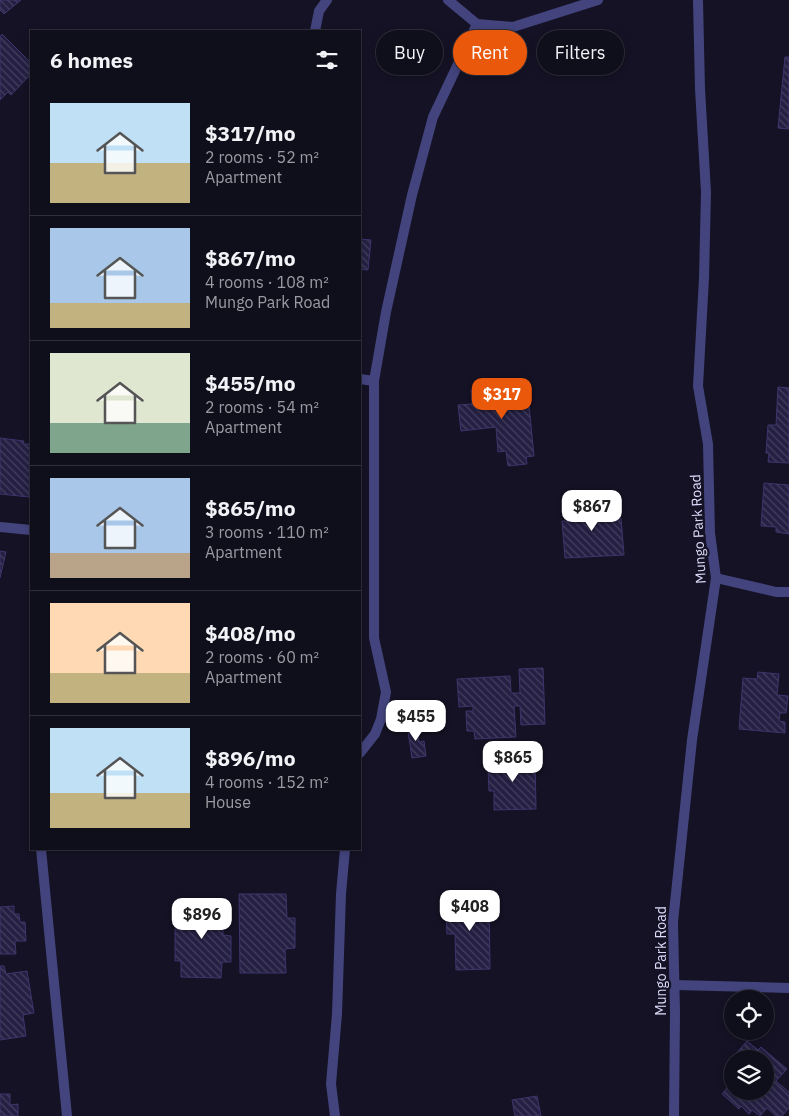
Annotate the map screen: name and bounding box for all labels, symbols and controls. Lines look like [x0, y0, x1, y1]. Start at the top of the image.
chip: Buy [376, 30, 443, 75]
chip: Rent [453, 30, 527, 75]
chip: Filters [537, 30, 624, 75]
text: 6 homes [50, 46, 133, 74]
icon: filters [313, 46, 341, 74]
text: $317/mo [205, 119, 296, 147]
icon: home [90, 123, 150, 183]
text: 2 rooms · 52 m² [205, 147, 319, 167]
text: Apartment [205, 167, 282, 187]
text: $867/mo [205, 244, 296, 272]
icon: home [90, 248, 150, 308]
text: 4 rooms · 108 m² [205, 272, 329, 292]
text: Mungo Park Road [205, 292, 330, 312]
text: $455/mo [205, 369, 296, 397]
icon: home [90, 373, 150, 433]
pin: $317 [472, 378, 532, 420]
text: $317 [483, 384, 521, 404]
text: 2 rooms · 54 m² [205, 397, 319, 417]
text: Apartment [205, 417, 282, 437]
street label: Mungo Park Road [686, 474, 710, 584]
pin: $867 [562, 490, 622, 532]
text: $865/mo [205, 494, 296, 522]
text: $867 [573, 496, 611, 516]
icon: home [90, 498, 150, 558]
text: 3 rooms · 110 m² [205, 522, 329, 542]
text: Apartment [205, 542, 282, 562]
text: $408/mo [205, 619, 296, 647]
icon: home [90, 623, 150, 683]
text: 2 rooms · 60 m² [205, 647, 319, 667]
text: Apartment [205, 667, 282, 687]
pin: $455 [386, 700, 446, 742]
text: $455 [397, 706, 435, 726]
pin: $865 [483, 740, 543, 783]
text: $896/mo [205, 744, 296, 772]
text: $865 [494, 747, 532, 767]
icon: home [90, 748, 150, 808]
text: 4 rooms · 152 m² [205, 772, 329, 792]
text: House [205, 792, 251, 812]
pin: $408 [440, 890, 500, 932]
text: $408 [451, 896, 489, 916]
pin: $896 [172, 898, 232, 940]
text: $896 [183, 904, 221, 924]
street label: Mungo Park Road [652, 906, 670, 1016]
map controls [724, 990, 774, 1100]
button: locate [724, 990, 774, 1040]
button: layers [724, 1050, 774, 1100]

